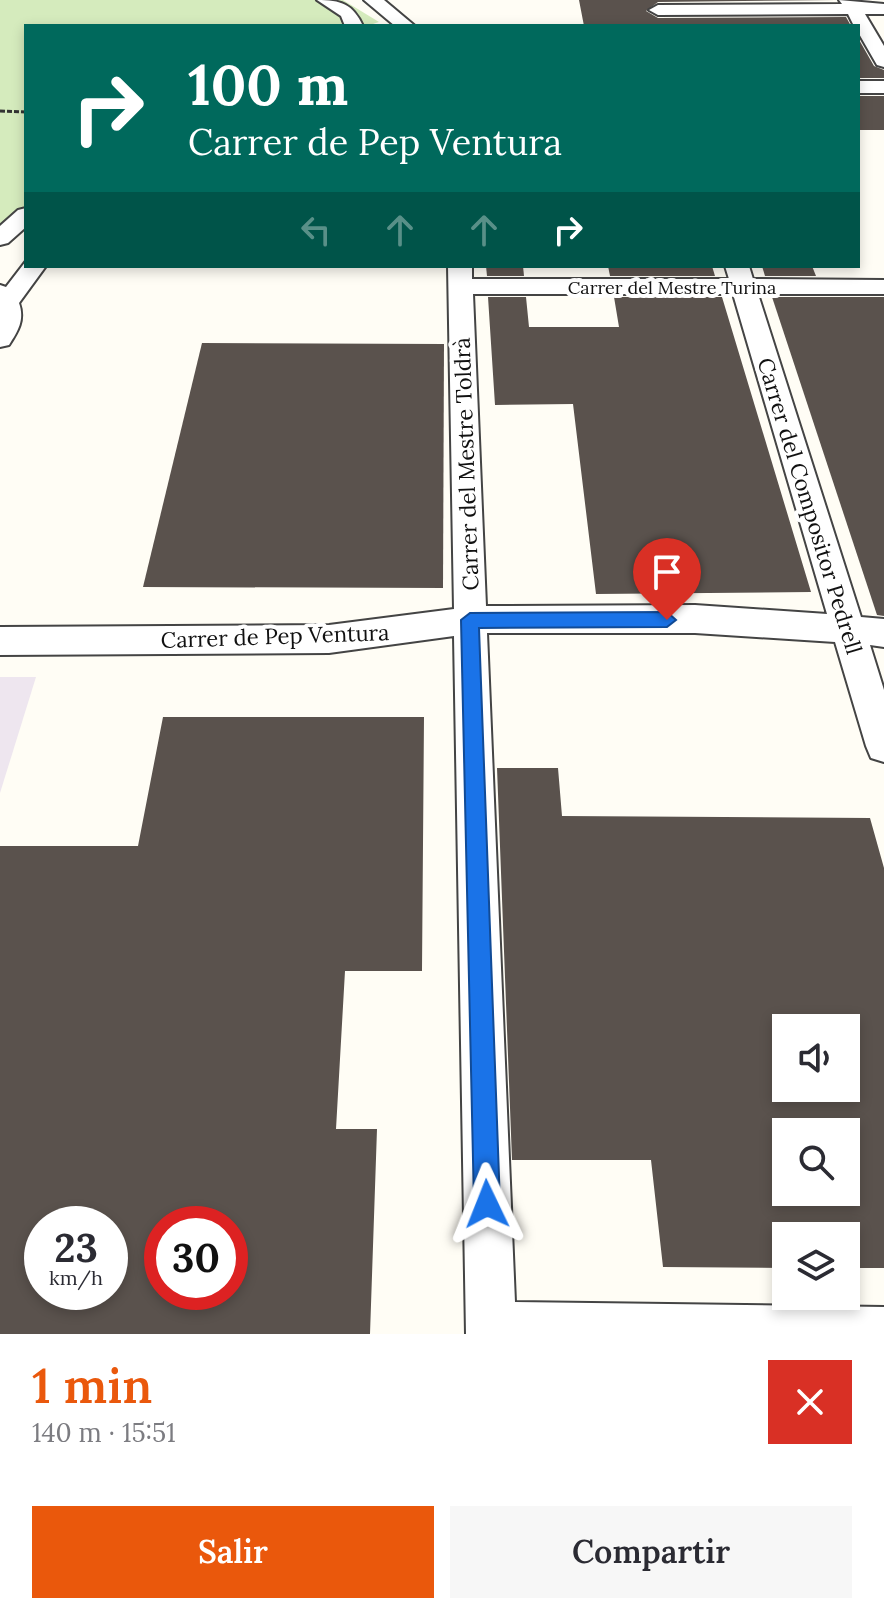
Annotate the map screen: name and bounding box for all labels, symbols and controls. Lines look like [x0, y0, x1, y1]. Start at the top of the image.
text: 100 m [188, 49, 348, 120]
icon: right [56, 56, 160, 160]
text: Carrer de Pep Ventura [188, 119, 562, 165]
icon: left [294, 208, 338, 252]
icon: ahead [378, 208, 422, 252]
icon: ahead [462, 208, 506, 252]
icon: right [546, 208, 590, 252]
street label: Carrer del Mestre Turina [568, 276, 776, 299]
street label: Carrer del Mestre Toldrà [448, 337, 484, 591]
street label: Carrer del Compositor Pedrell [752, 354, 868, 658]
pin [633, 538, 701, 620]
icon: arrive [645, 550, 689, 594]
street label: Carrer de Pep Ventura [160, 618, 390, 654]
map controls [772, 1014, 860, 1310]
button: sound [772, 1014, 860, 1102]
button: search [772, 1118, 860, 1206]
position arrow [445, 1162, 529, 1246]
speed limit sign: 30 [144, 1206, 248, 1310]
text: 23 [54, 1222, 98, 1273]
button: layers [772, 1222, 860, 1310]
text: km/h [49, 1265, 103, 1290]
text: 1 min [32, 1355, 152, 1416]
button: close [768, 1360, 852, 1444]
text: 140 m · 15:51 [32, 1416, 176, 1449]
button: Salir [32, 1506, 434, 1598]
button: Compartir [450, 1506, 852, 1598]

